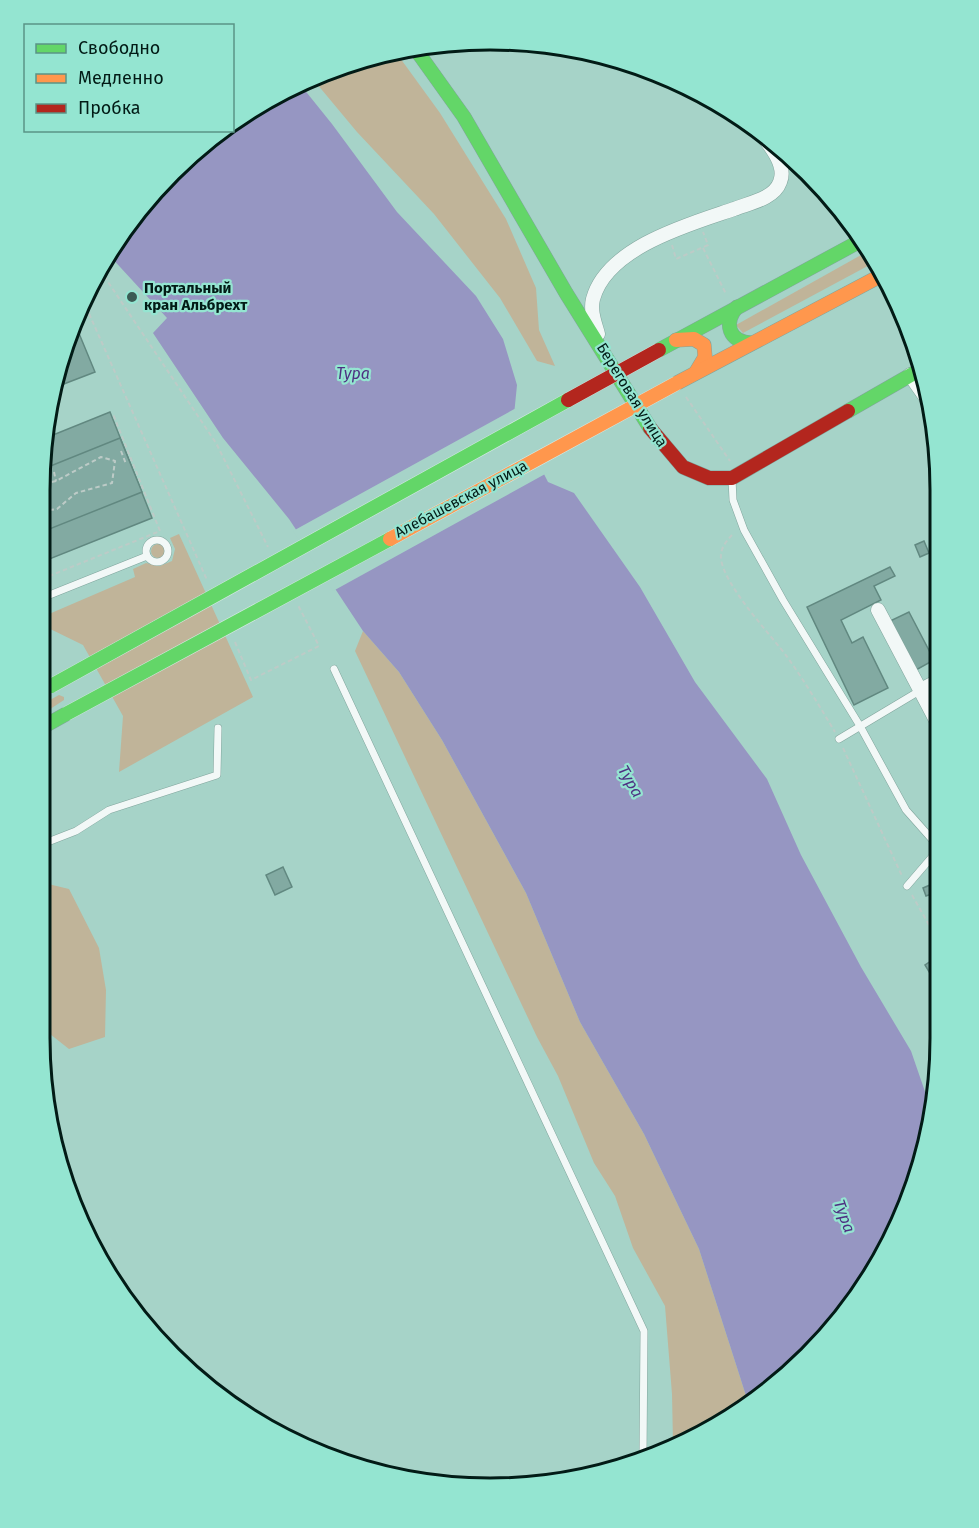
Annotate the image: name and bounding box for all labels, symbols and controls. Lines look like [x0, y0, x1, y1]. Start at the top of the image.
legend [24, 24, 234, 132]
text: Свободно [78, 37, 160, 59]
text: Медленно [78, 67, 164, 89]
text: Пробка [78, 97, 141, 119]
place label: Портальный кран Альбрехт [144, 279, 248, 314]
marker: Портальный кран Альбрехт [125, 290, 139, 304]
street label: Береговая улица [593, 340, 671, 450]
water label: Тура [336, 364, 370, 383]
street label: Алебашевская улица [392, 456, 530, 542]
water label: Тура [614, 762, 647, 801]
water label: Тура [830, 1197, 859, 1235]

